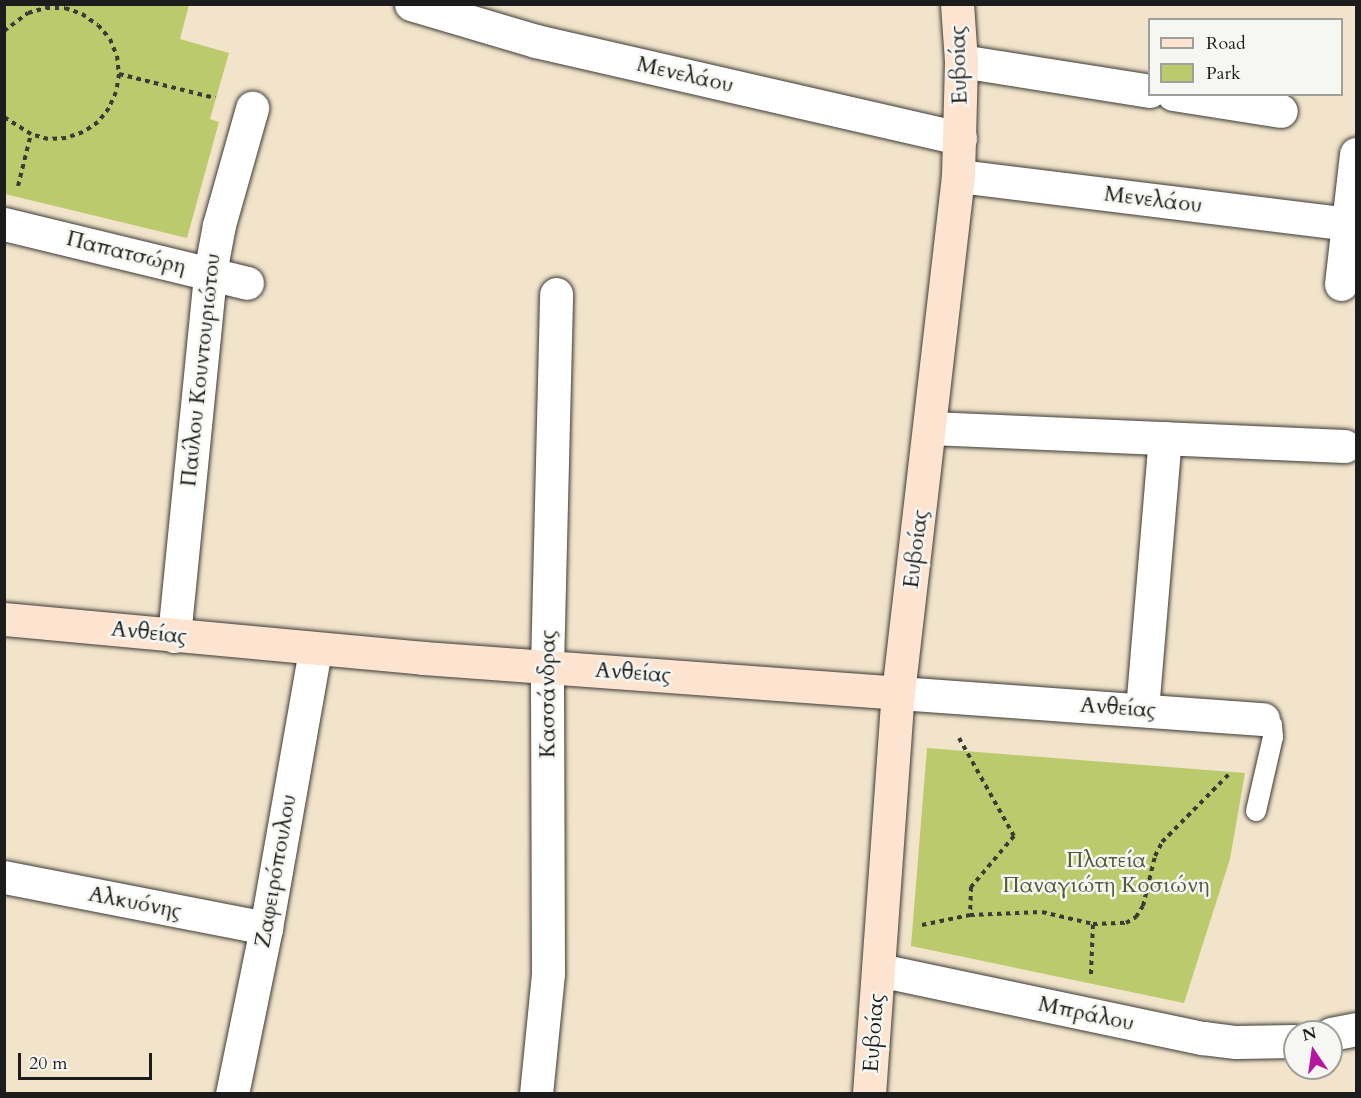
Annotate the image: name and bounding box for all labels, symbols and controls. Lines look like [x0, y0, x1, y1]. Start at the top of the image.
legend [1148, 18, 1343, 96]
street label: Ευβοίας [944, 25, 974, 105]
text: Road [1206, 31, 1246, 56]
street label: Μενελάου [634, 51, 736, 99]
text: Park [1206, 61, 1241, 86]
street label: Μενελάου [1103, 181, 1203, 219]
street label: Παπατσώρη [64, 225, 188, 281]
street label: Παύλου Κουντουριώτου [176, 252, 226, 488]
street label: Ευβοίας [898, 508, 934, 590]
street label: Ανθείας [110, 616, 188, 650]
street label: Κασσάνδρας [535, 630, 561, 758]
street label: Ανθείας [594, 657, 672, 689]
street label: Ανθείας [1079, 692, 1157, 724]
street label: Ζαφειρόπουλου [250, 792, 302, 950]
park label: Πλατεία Παναγιώτη Κοσιώνη [1003, 847, 1209, 898]
street label: Αλκυόνης [86, 881, 184, 925]
street label: Μπράλου [1036, 991, 1136, 1037]
street label: Ευβοίας [858, 993, 890, 1073]
north arrow [1283, 1020, 1343, 1080]
text: N [1300, 1022, 1319, 1047]
scale bar [21, 1041, 154, 1079]
text: 20 m [29, 1051, 68, 1076]

